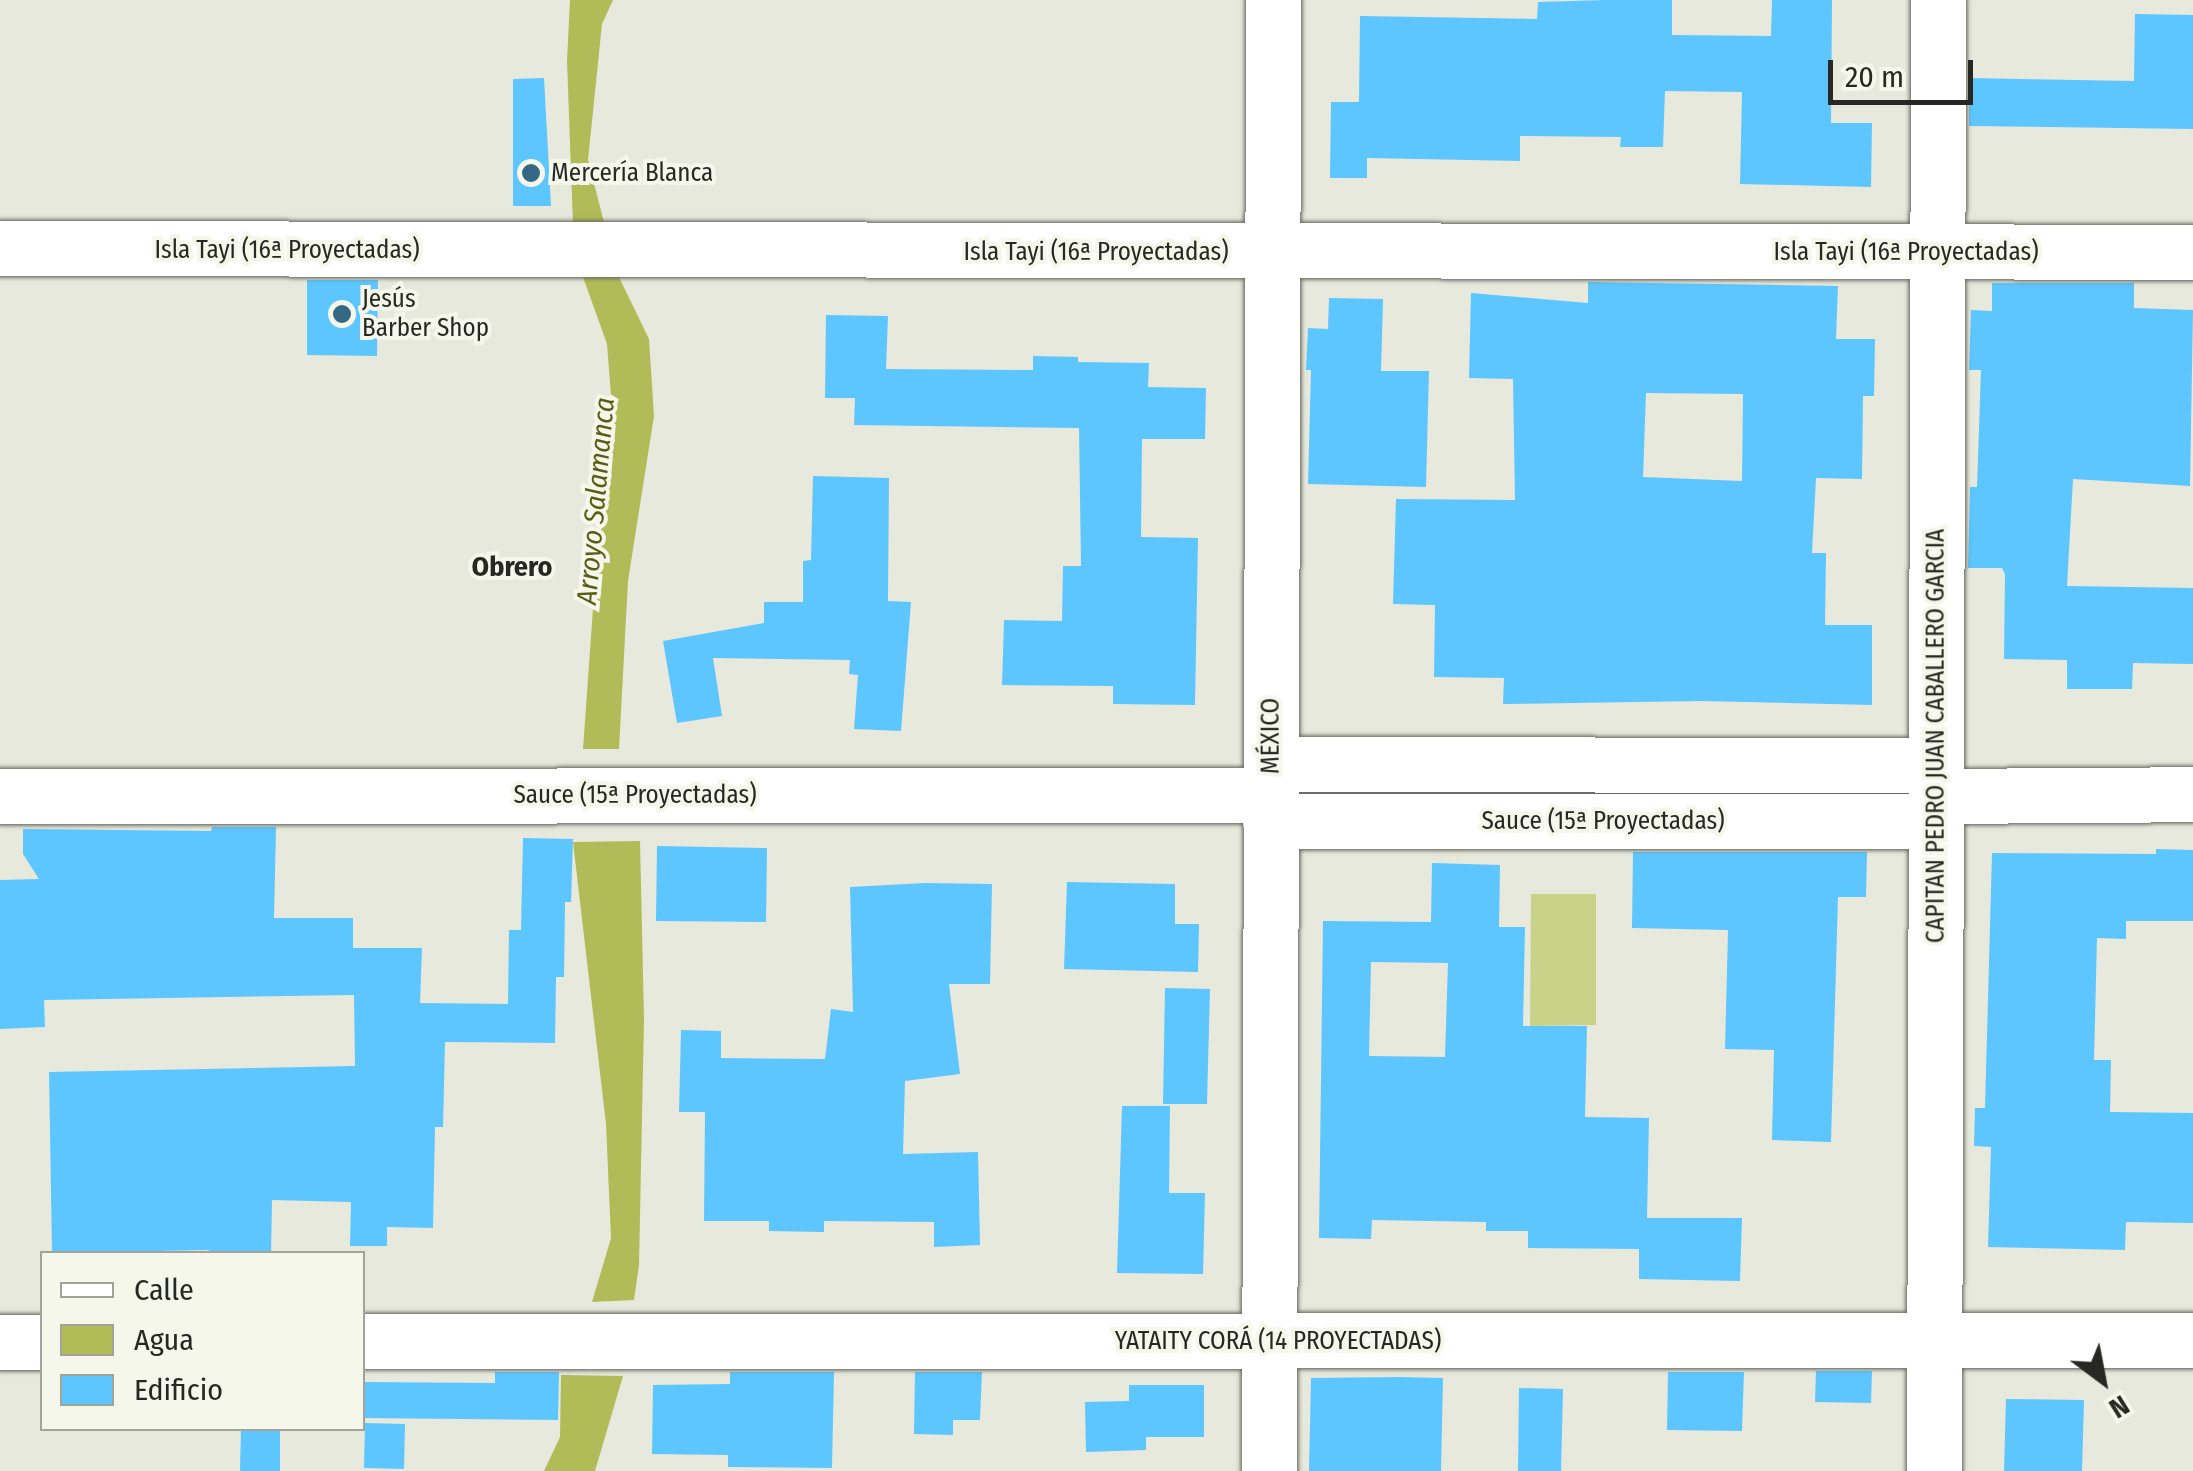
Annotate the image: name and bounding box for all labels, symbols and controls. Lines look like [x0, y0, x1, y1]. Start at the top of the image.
scale bar [1833, 40, 1978, 102]
text: 20 m [1845, 59, 1904, 95]
place label: Mercería Blanca [551, 158, 713, 188]
marker: Mercería Blanca [520, 162, 542, 184]
street label: Isla Tayi (16ª Proyectadas) [154, 235, 420, 265]
street label: Isla Tayi (16ª Proyectadas) [963, 237, 1229, 267]
street label: Isla Tayi (16ª Proyectadas) [1773, 237, 2039, 267]
place label: Jesús Barber Shop [362, 285, 489, 344]
marker: Jesús Barber Shop [331, 303, 353, 325]
water label: Arroyo Salamanca [570, 396, 622, 606]
street label: CAPITAN PEDRO JUAN CABALLERO GARCIA [1921, 529, 1951, 943]
district label: Obrero [472, 550, 552, 584]
street label: MÉXICO [1256, 698, 1286, 774]
street label: Sauce (15ª Proyectadas) [513, 780, 757, 810]
street label: Sauce (15ª Proyectadas) [1481, 806, 1725, 836]
legend [40, 1251, 365, 1431]
text: Calle [134, 1272, 194, 1308]
text: Agua [134, 1322, 194, 1358]
street label: YATAITY CORÁ (14 PROYECTADAS) [1115, 1326, 1441, 1356]
north arrow [2053, 1331, 2153, 1431]
text: Edificio [134, 1372, 223, 1408]
text: N [2103, 1388, 2135, 1425]

